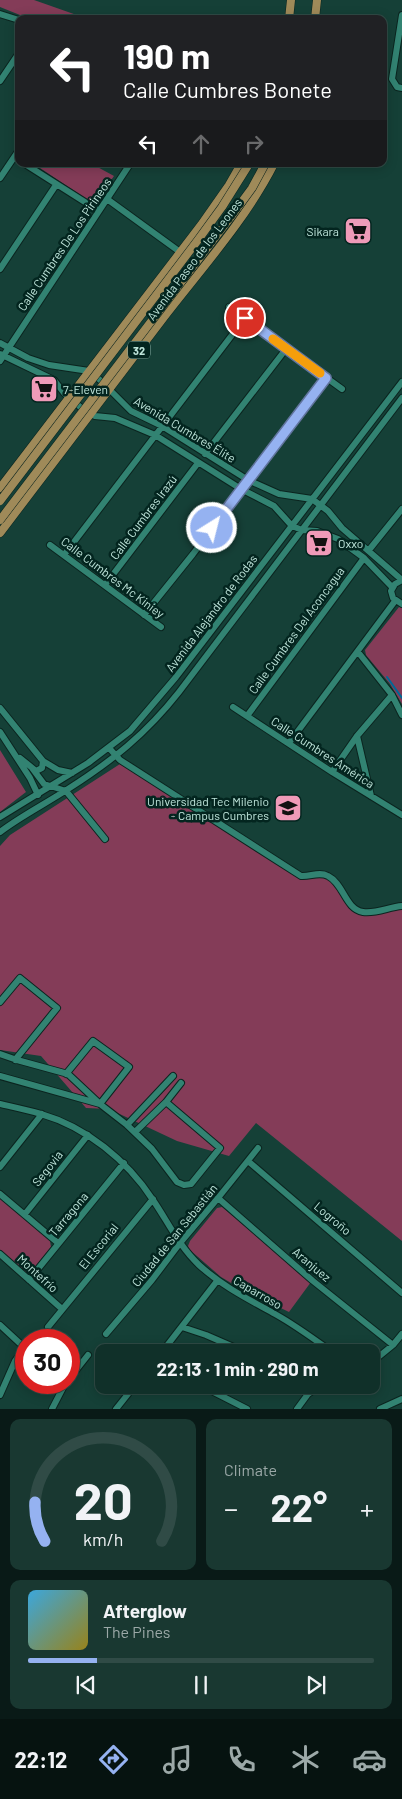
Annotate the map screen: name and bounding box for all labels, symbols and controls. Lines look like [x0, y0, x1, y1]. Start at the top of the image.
text: 190 m [123, 34, 210, 76]
icon: left [40, 35, 105, 100]
text: Calle Cumbres Bonete [123, 76, 332, 102]
icon: left [134, 130, 162, 158]
icon: ahead [187, 130, 215, 158]
icon: right [240, 130, 268, 158]
street label: Calle Cumbres De Los Pirineos [14, 175, 114, 313]
street label: Avenida Paseo de los Leones [144, 195, 244, 323]
supermarket icon: Sikara [343, 216, 373, 246]
place label: Sikara [306, 224, 339, 238]
pin [224, 297, 266, 339]
icon: arrive [231, 304, 259, 332]
road number: 32 [128, 342, 150, 358]
supermarket icon: 7-Eleven [29, 374, 59, 404]
place label: 7-Eleven [63, 382, 108, 396]
street label: Avenida Cumbres Élite [132, 393, 238, 465]
street label: Calle Cumbres Irazú [107, 472, 179, 562]
position arrow [185, 501, 237, 553]
supermarket icon: Oxxo [304, 528, 334, 558]
street label: Calle Cumbres Mc Kiniey [59, 534, 168, 621]
place label: Oxxo [338, 536, 363, 550]
street label: Avenida Alejandro de Rodas [162, 552, 260, 674]
street label: Calle Cumbres Del Aconcagua [245, 564, 347, 696]
street label: Calle Cumbres América [269, 713, 377, 791]
school or university icon: Universidad Tec Milenio - Campus Cumbres [273, 793, 303, 823]
place label: Universidad Tec Milenio - Campus Cumbres [147, 794, 269, 822]
street label: Segovia [29, 1148, 65, 1188]
street label: Ciudad de San Sebastián [128, 1181, 220, 1289]
street label: Tarragona [46, 1189, 90, 1239]
street label: Logroño [312, 1199, 354, 1237]
street label: El Escorial [75, 1220, 121, 1272]
street label: Aranjuez [290, 1244, 334, 1284]
street label: Montefrío [15, 1251, 61, 1295]
street label: Caparroso [231, 1273, 285, 1311]
speed limit sign: 30 [15, 1329, 80, 1394]
text: 22:13 · 1 min · 290 m [156, 1357, 319, 1380]
text: Climate [224, 1460, 277, 1479]
text: 20 [74, 1468, 132, 1530]
text: 22° [271, 1484, 327, 1530]
text: − [224, 1491, 238, 1525]
text: + [360, 1491, 374, 1525]
text: km/h [83, 1528, 123, 1550]
text: Afterglow [103, 1599, 187, 1622]
text: The Pines [103, 1622, 171, 1641]
icon: previous [72, 1671, 100, 1699]
icon: pause [187, 1671, 215, 1699]
icon: next [302, 1671, 330, 1699]
icon: directions [96, 1742, 131, 1777]
icon: music [160, 1742, 195, 1777]
icon: phone [224, 1742, 259, 1777]
icon: climate [288, 1742, 323, 1777]
icon: car [352, 1742, 387, 1777]
text: 22:12 [15, 1746, 67, 1772]

